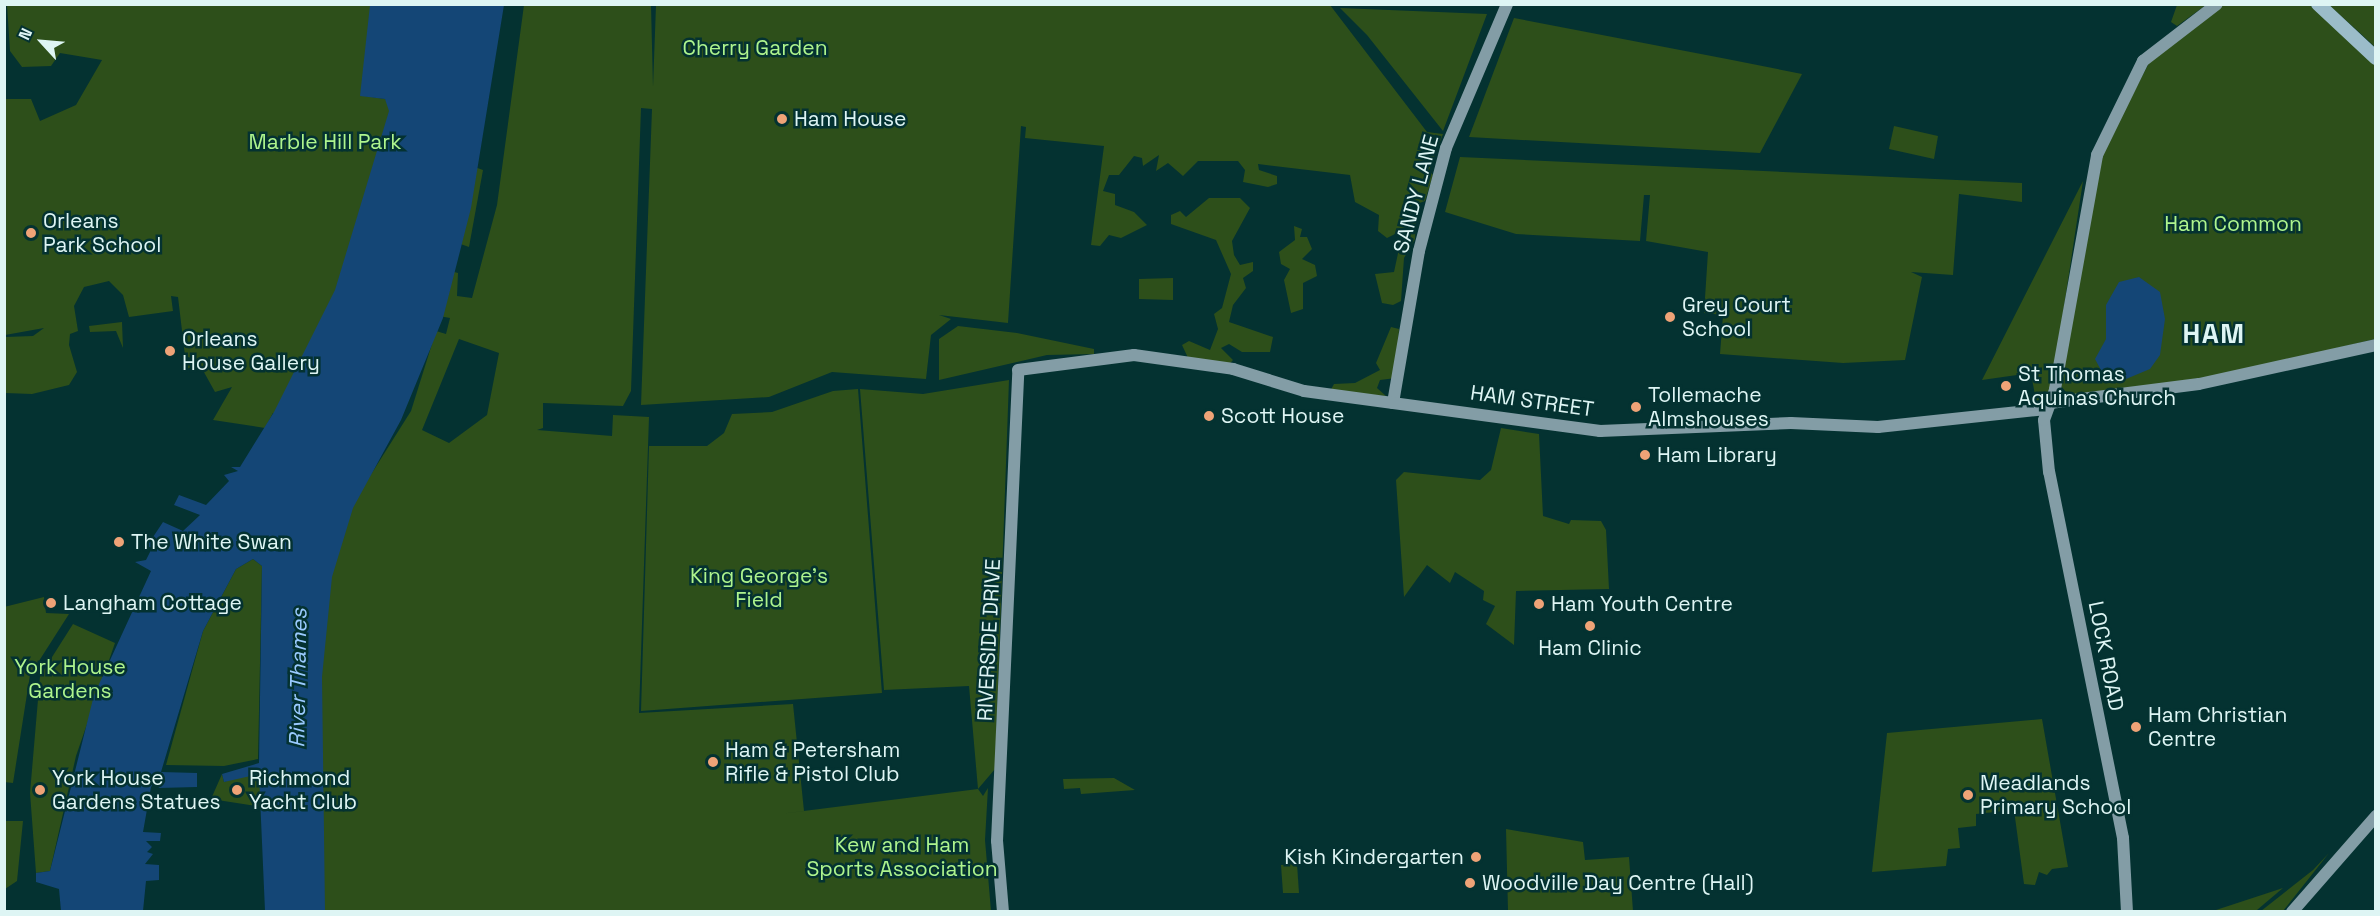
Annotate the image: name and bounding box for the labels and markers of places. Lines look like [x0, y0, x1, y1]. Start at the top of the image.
place label: Ham House [794, 106, 906, 132]
marker: Ham House [775, 112, 789, 126]
place label: Orleans Park School [43, 208, 161, 258]
marker: Orleans Park School [24, 226, 38, 240]
place label: Grey Court School [1682, 292, 1791, 342]
marker: Grey Court School [1663, 310, 1677, 324]
place label: Orleans House Gallery [182, 326, 320, 376]
marker: Orleans House Gallery [163, 344, 177, 358]
place label: St Thomas Aquinas Church [2018, 361, 2176, 411]
marker: St Thomas Aquinas Church [1999, 379, 2013, 393]
place label: Tollemache Almshouses [1648, 382, 1769, 432]
marker: Tollemache Almshouses [1629, 400, 1643, 414]
place label: Scott House [1221, 403, 1344, 429]
marker: Scott House [1202, 409, 1216, 423]
place label: Ham Library [1657, 442, 1777, 468]
marker: Ham Library [1638, 448, 1652, 462]
place label: The White Swan [131, 529, 292, 555]
marker: The White Swan [112, 535, 126, 549]
place label: Langham Cottage [63, 590, 242, 616]
place label: Ham Youth Centre [1551, 591, 1733, 617]
marker: Langham Cottage [44, 596, 58, 610]
marker: Ham Youth Centre [1532, 597, 1546, 611]
marker: Ham Clinic [1583, 619, 1597, 633]
place label: Ham Clinic [1538, 635, 1642, 661]
place label: Ham Christian Centre [2148, 702, 2287, 752]
marker: Ham Christian Centre [2129, 720, 2143, 734]
place label: Ham & Petersham Rifle & Pistol Club [725, 737, 900, 787]
marker: Ham & Petersham Rifle & Pistol Club [706, 755, 720, 769]
place label: York House Gardens Statues [52, 765, 221, 815]
place label: Richmond Yacht Club [249, 765, 357, 815]
place label: Meadlands Primary School [1980, 770, 2131, 820]
marker: York House Gardens Statues [33, 783, 47, 797]
marker: Richmond Yacht Club [230, 783, 244, 797]
marker: Meadlands Primary School [1961, 788, 1975, 802]
place label: Kish Kindergarten [1284, 844, 1464, 870]
marker: Kish Kindergarten [1469, 850, 1483, 864]
place label: Woodville Day Centre (Hall) [1482, 870, 1754, 896]
marker: Woodville Day Centre (Hall) [1463, 876, 1477, 890]

